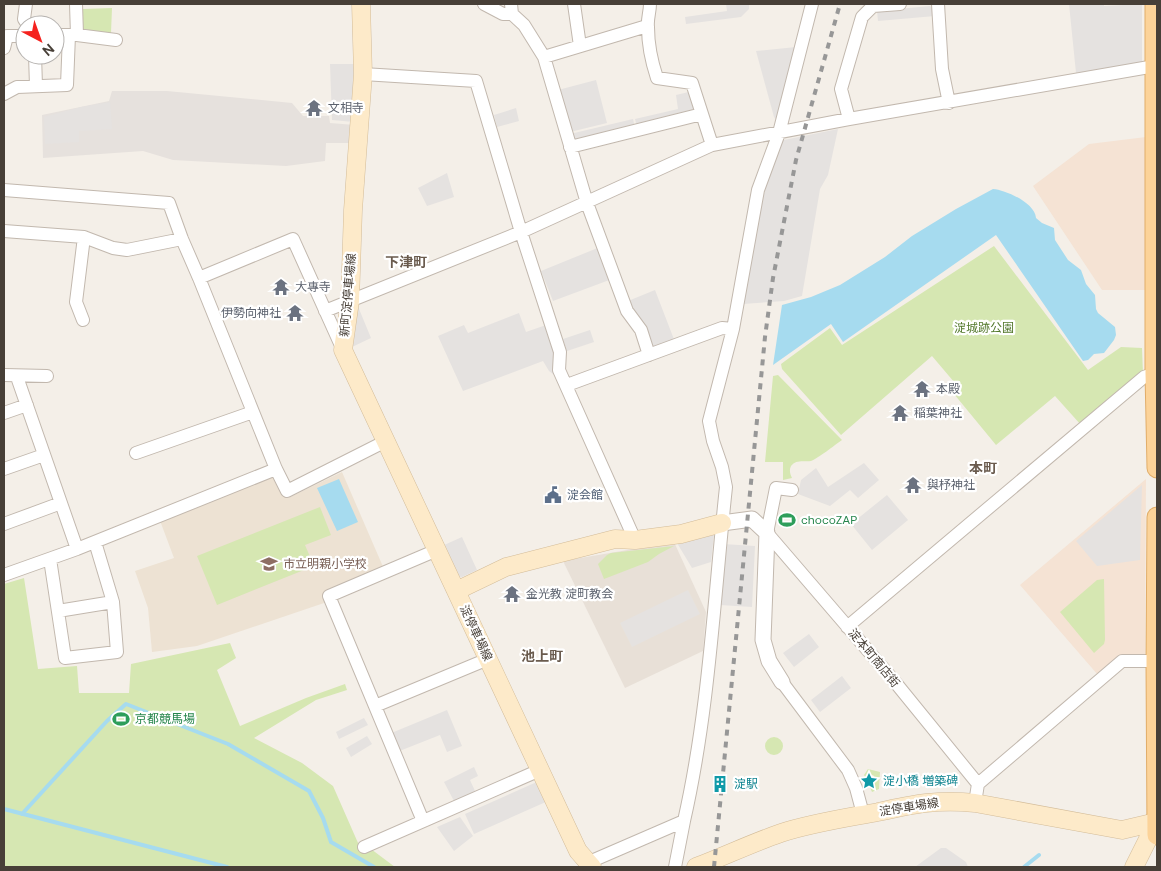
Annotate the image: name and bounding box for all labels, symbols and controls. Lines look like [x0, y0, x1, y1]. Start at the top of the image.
north arrow [15, 15, 65, 65]
text: N [39, 40, 58, 60]
temple icon: 文相寺 [304, 98, 324, 118]
place label: 文相寺 [328, 100, 364, 116]
street label: 新町淀停車場線 [336, 252, 360, 338]
district label: 下津町 [385, 253, 427, 271]
temple icon: 大專寺 [271, 277, 291, 297]
place label: 大專寺 [295, 279, 331, 295]
temple icon: 伊勢向神社 [285, 303, 305, 323]
place label: 伊勢向神社 [221, 305, 281, 321]
park label: 淀城跡公園 [954, 320, 1014, 336]
temple icon: 本殿 [912, 379, 932, 399]
place label: 本殿 [936, 381, 960, 397]
temple icon: 稲葉神社 [890, 403, 910, 423]
place label: 稲葉神社 [914, 405, 962, 421]
district label: 本町 [969, 459, 997, 477]
temple icon: 與杼神社 [903, 475, 923, 495]
place label: 與杼神社 [927, 477, 975, 493]
public building icon: 淀会館 [543, 485, 563, 505]
place label: 淀会館 [567, 487, 603, 503]
sports icon: chocoZAP [777, 510, 797, 530]
place label: chocoZAP [801, 512, 857, 528]
school or university icon: 市立明親小学校 [259, 554, 279, 574]
place label: 市立明親小学校 [283, 556, 367, 572]
temple icon: 金光教 淀町教会 [502, 584, 522, 604]
place label: 金光教 淀町教会 [526, 586, 613, 602]
street label: 淀停車場線 [456, 602, 496, 664]
street label: 淀本町商店街 [845, 625, 903, 691]
district label: 池上町 [521, 647, 563, 665]
sports icon: 京都競馬場 [111, 709, 131, 729]
place label: 京都競馬場 [135, 711, 195, 727]
place icon: 淀小橋 増築碑 [859, 771, 879, 791]
place label: 淀小橋 増築碑 [883, 773, 958, 789]
building icon: 淀駅 [710, 774, 730, 794]
place label: 淀駅 [734, 776, 758, 792]
street label: 淀停車場線 [878, 794, 940, 820]

